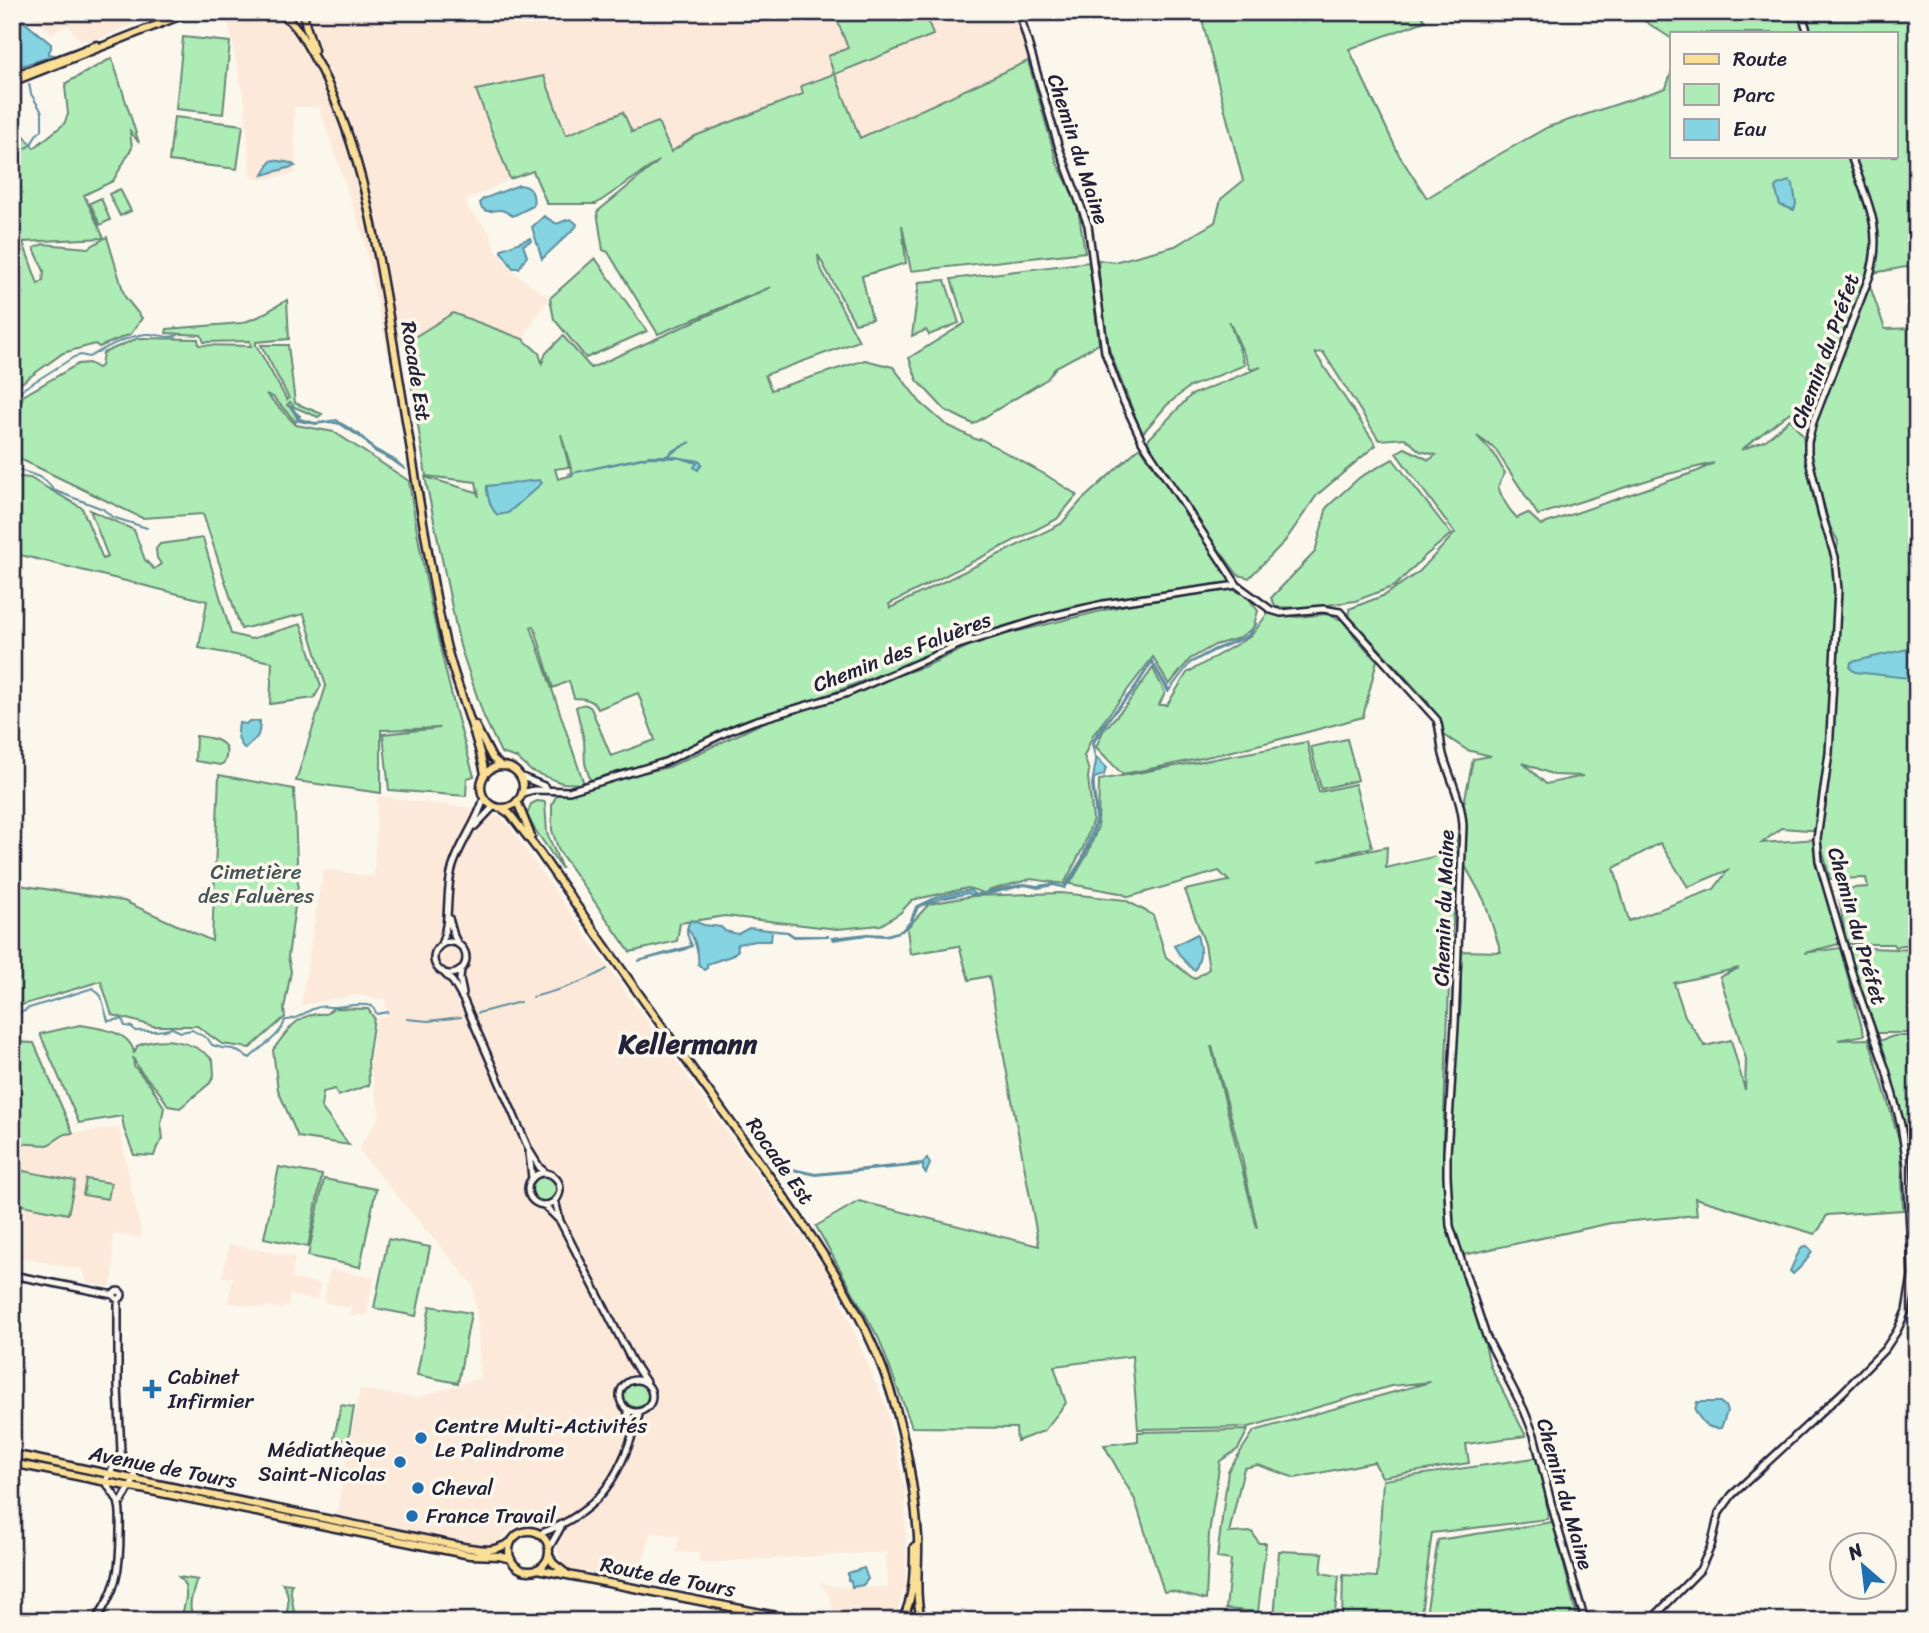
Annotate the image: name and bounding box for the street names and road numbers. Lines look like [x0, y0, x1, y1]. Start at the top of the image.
street label: Chemin du Maine [1036, 69, 1120, 229]
street label: Chemin du Préfet [1779, 268, 1871, 434]
street label: Rocade Est [389, 318, 443, 424]
street label: Chemin des Faluères [807, 600, 997, 704]
street label: Chemin du Maine [1422, 829, 1466, 987]
street label: Chemin du Préfet [1816, 843, 1898, 1009]
street label: Rocade Est [736, 1109, 824, 1213]
street label: Chemin du Maine [1525, 1414, 1605, 1574]
street label: Avenue de Tours [85, 1434, 240, 1500]
street label: Route de Tours [597, 1545, 739, 1609]

